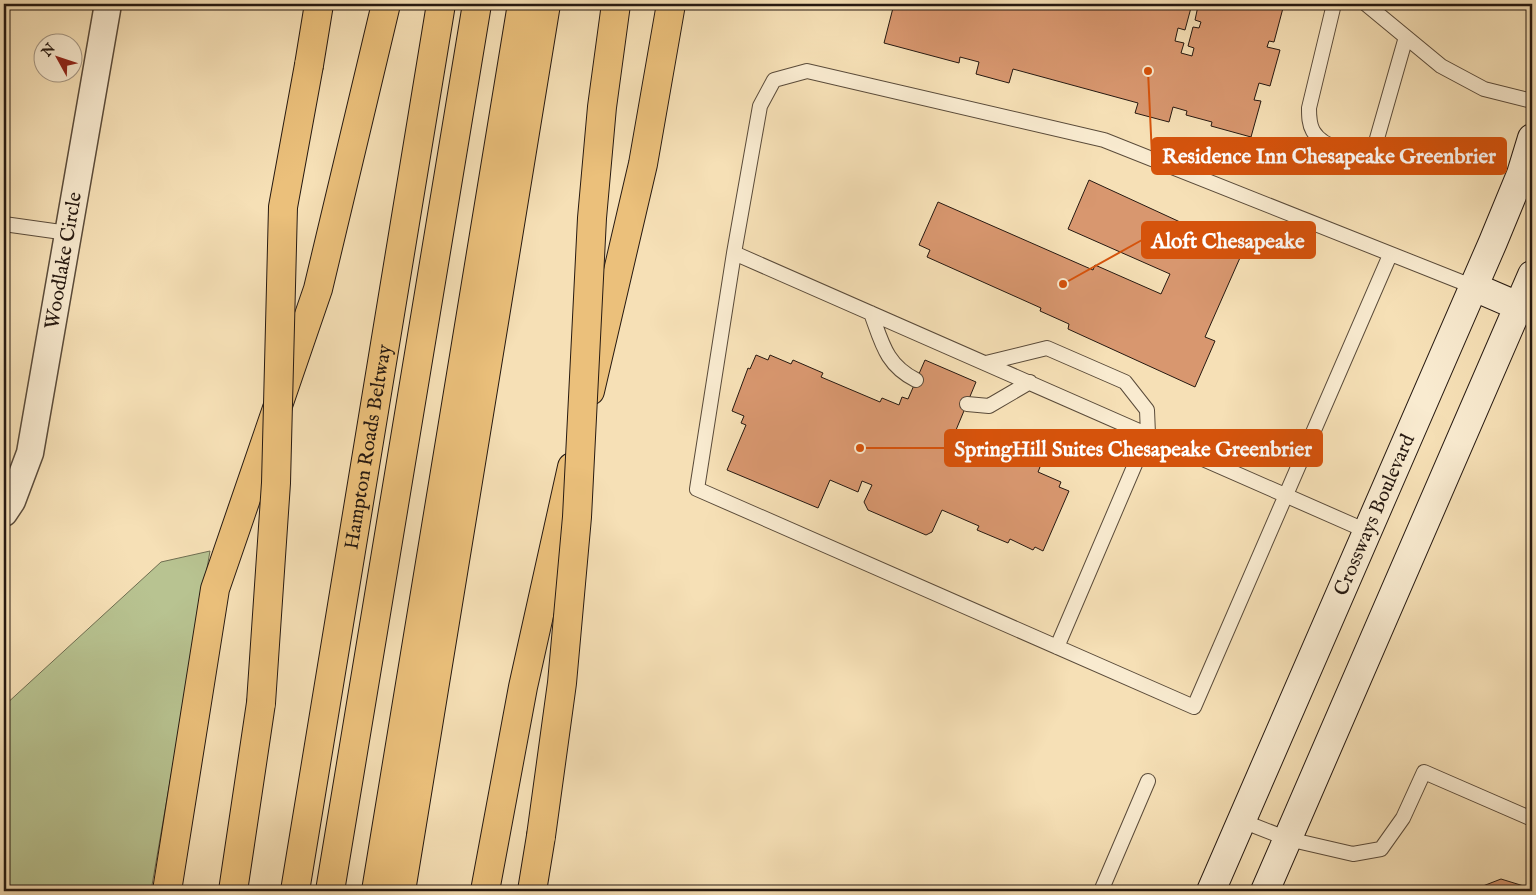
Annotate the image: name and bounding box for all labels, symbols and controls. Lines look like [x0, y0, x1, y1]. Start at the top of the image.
north arrow [32, 32, 82, 82]
text: N [37, 40, 60, 61]
callout: Residence Inn Chesapeake Greenbrier [1152, 138, 1506, 174]
text: Residence Inn Chesapeake Greenbrier [1162, 144, 1496, 171]
street label: Woodlake Circle [39, 190, 88, 331]
callout: Aloft Chesapeake [1142, 222, 1315, 258]
text: Aloft Chesapeake [1150, 229, 1305, 256]
street label: Hampton Roads Beltway [339, 342, 397, 551]
callout: SpringHill Suites Chesapeake Greenbrier [945, 430, 1322, 466]
street label: Crossways Boulevard [1328, 430, 1421, 600]
text: SpringHill Suites Chesapeake Greenbrier [954, 437, 1312, 464]

